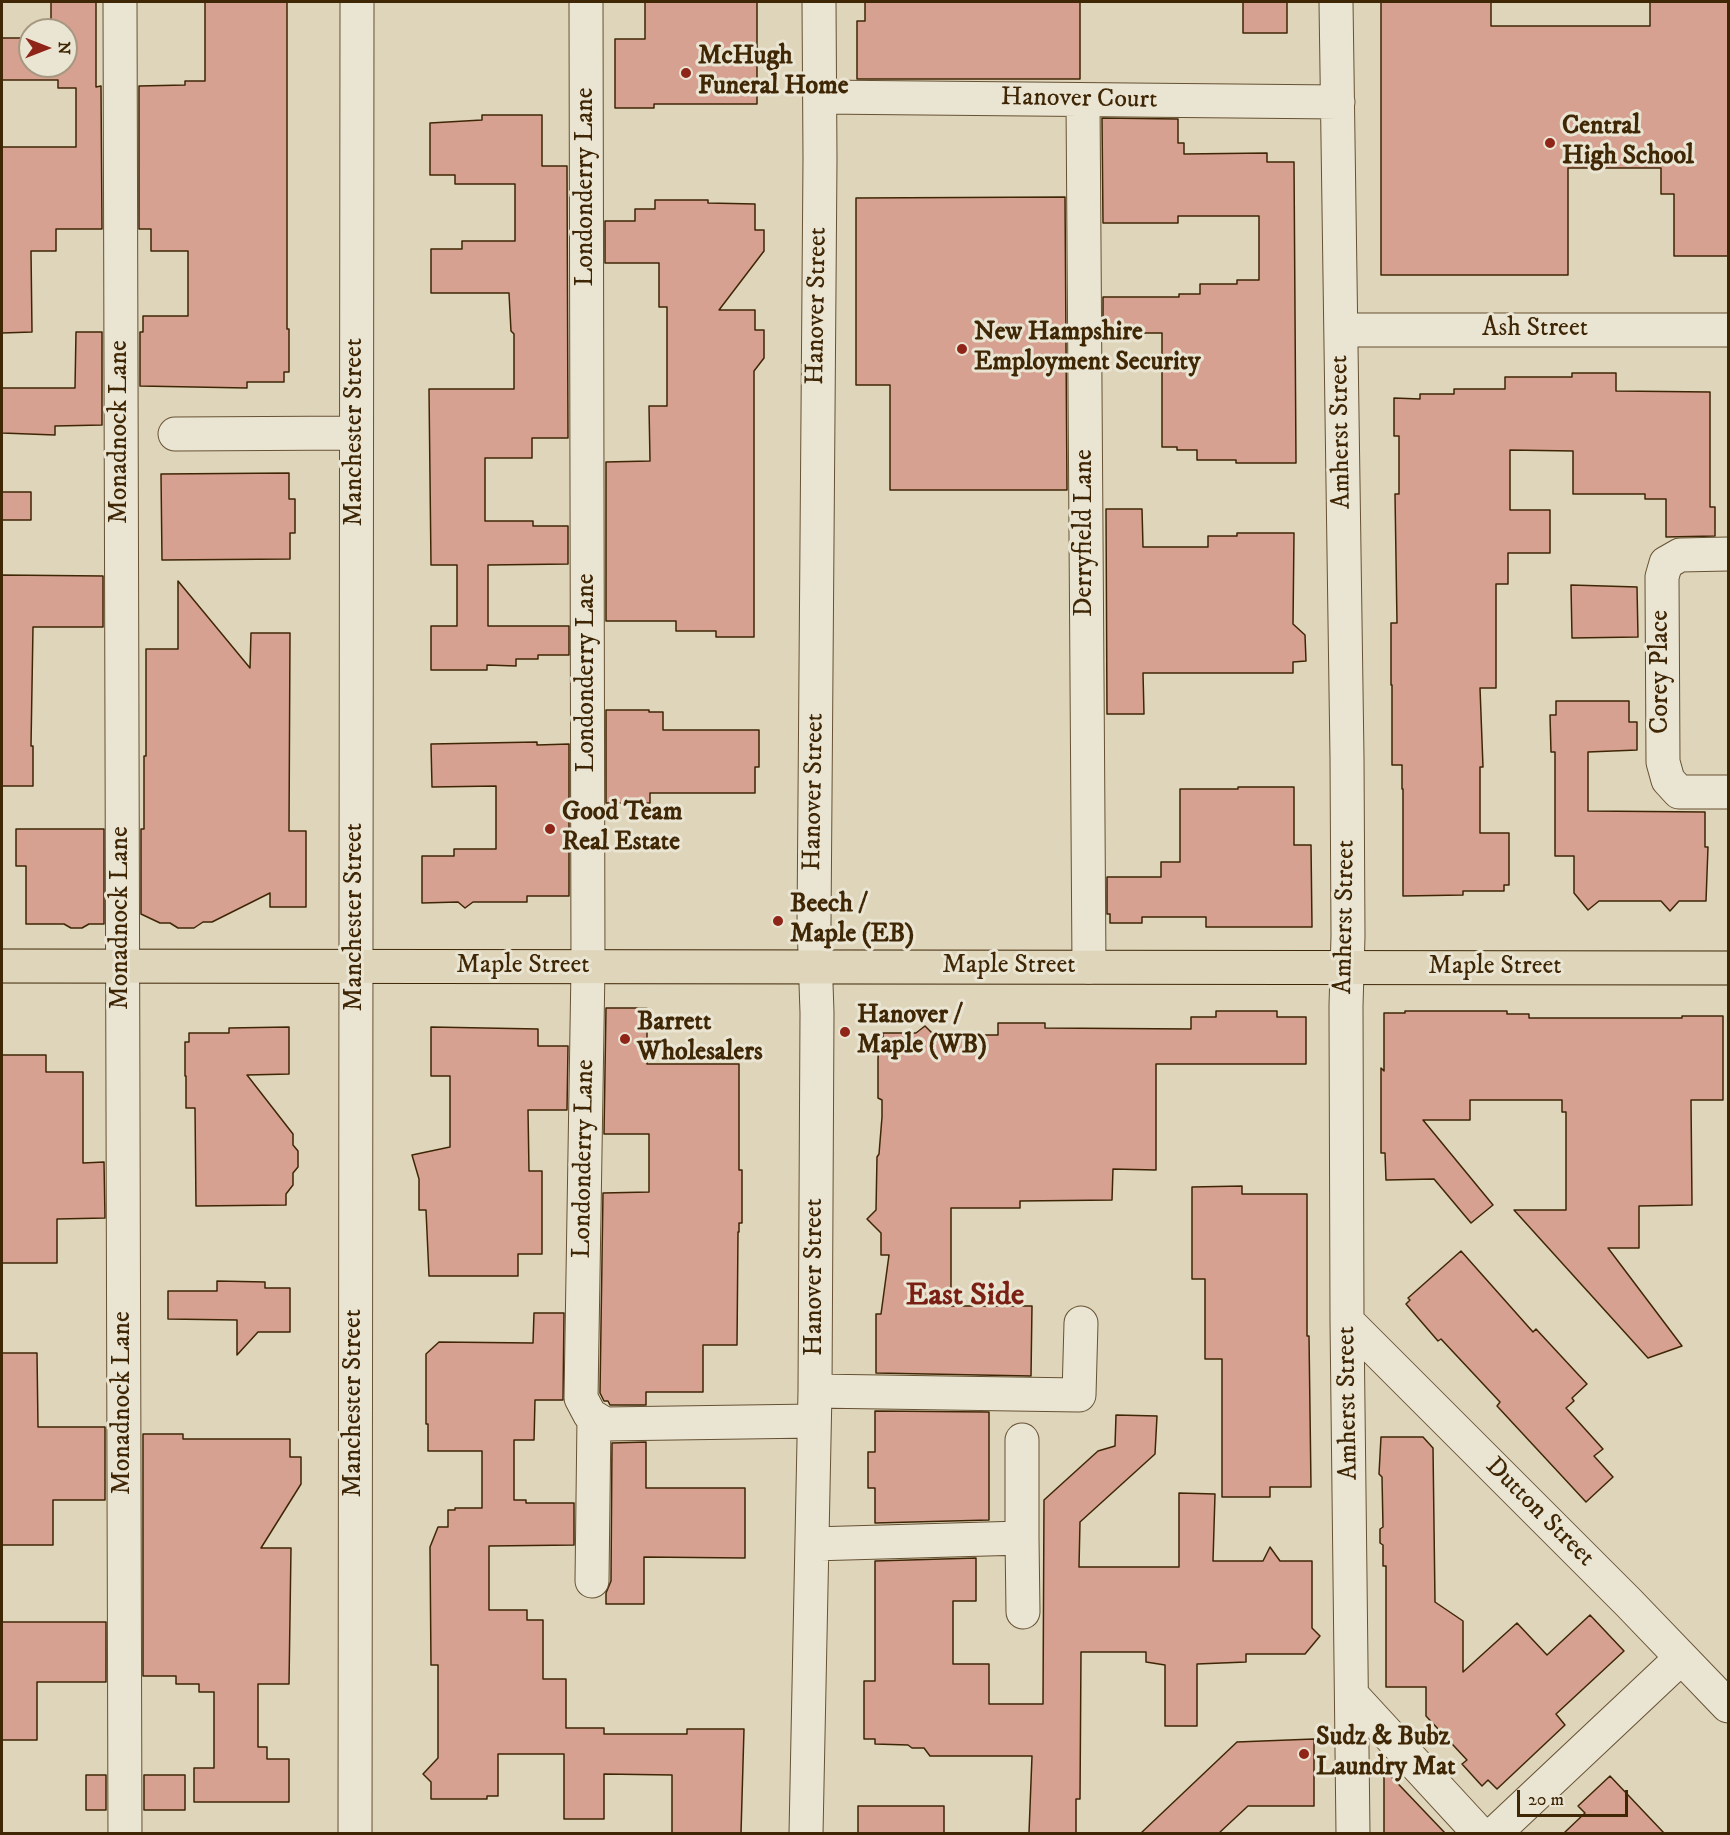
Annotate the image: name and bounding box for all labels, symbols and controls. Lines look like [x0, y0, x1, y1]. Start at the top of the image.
north arrow [18, 18, 78, 78]
text: N [54, 41, 74, 55]
place label: McHugh Funeral Home [698, 42, 848, 104]
marker: McHugh Funeral Home [679, 66, 693, 80]
street label: Hanover Court [1000, 83, 1158, 117]
street label: Londonderry Lane [571, 87, 603, 287]
place label: Central High School [1562, 112, 1694, 174]
marker: Central High School [1543, 136, 1557, 150]
street label: Hanover Street [801, 227, 835, 385]
street label: Ash Street [1482, 314, 1588, 346]
place label: New Hampshire Employment Security [974, 318, 1200, 380]
street label: Manchester Street [340, 338, 372, 526]
street label: Monadnock Lane [105, 340, 137, 524]
marker: New Hampshire Employment Security [955, 342, 969, 356]
street label: Amherst Street [1325, 355, 1359, 509]
street label: Derryfield Lane [1070, 449, 1102, 617]
street label: Londonderry Lane [572, 573, 604, 773]
street label: Corey Place [1646, 610, 1678, 734]
street label: Hanover Street [798, 713, 832, 871]
place label: Good Team Real Estate [562, 798, 682, 860]
marker: Good Team Real Estate [543, 822, 557, 836]
street label: Manchester Street [340, 823, 372, 1011]
street label: Monadnock Lane [106, 826, 138, 1010]
street label: Amherst Street [1329, 840, 1363, 994]
place label: Beech / Maple (EB) [790, 890, 914, 952]
marker: Beech / Maple (EB) [771, 914, 785, 928]
street label: Maple Street [456, 951, 590, 983]
street label: Maple Street [942, 951, 1076, 983]
street label: Maple Street [1428, 952, 1562, 984]
place label: Hanover / Maple (WB) [857, 1001, 987, 1062]
place label: Barrett Wholesalers [637, 1008, 763, 1070]
marker: Hanover / Maple (WB) [838, 1025, 852, 1039]
marker: Barrett Wholesalers [618, 1032, 632, 1046]
street label: Londonderry Lane [568, 1059, 602, 1259]
street label: Hanover Street [800, 1198, 832, 1356]
district label: East Side [906, 1278, 1024, 1316]
street label: Manchester Street [339, 1309, 371, 1497]
street label: Monadnock Lane [108, 1311, 140, 1495]
street label: Amherst Street [1332, 1326, 1366, 1480]
street label: Dutton Street [1478, 1452, 1600, 1574]
place label: Sudz & Bubz Laundry Mat [1316, 1723, 1456, 1784]
marker: Sudz & Bubz Laundry Mat [1297, 1747, 1311, 1761]
scale bar [1520, 1778, 1631, 1816]
text: 20 m [1528, 1789, 1564, 1811]

